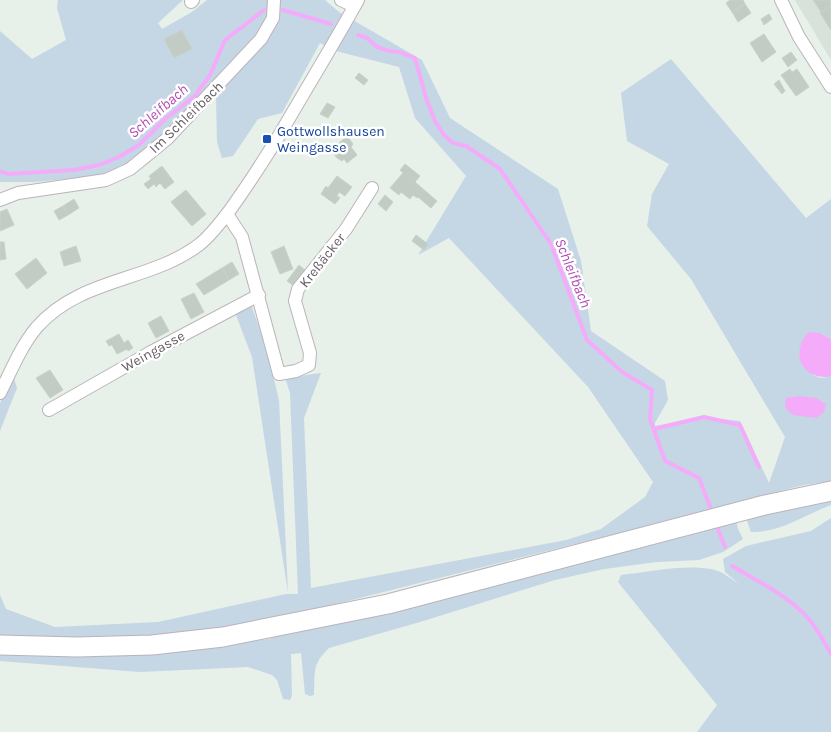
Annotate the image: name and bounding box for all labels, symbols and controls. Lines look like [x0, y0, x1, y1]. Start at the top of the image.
street label: Im Schleifbach [146, 78, 227, 157]
water label: Schleifbach [124, 80, 192, 142]
place label: Gottwollshausen Weingasse [277, 123, 385, 156]
marker: Gottwollshausen Weingasse [261, 133, 273, 145]
street label: Kreßäcker [296, 229, 349, 291]
water label: Schleifbach [551, 236, 595, 310]
street label: Weingasse [119, 327, 188, 376]

